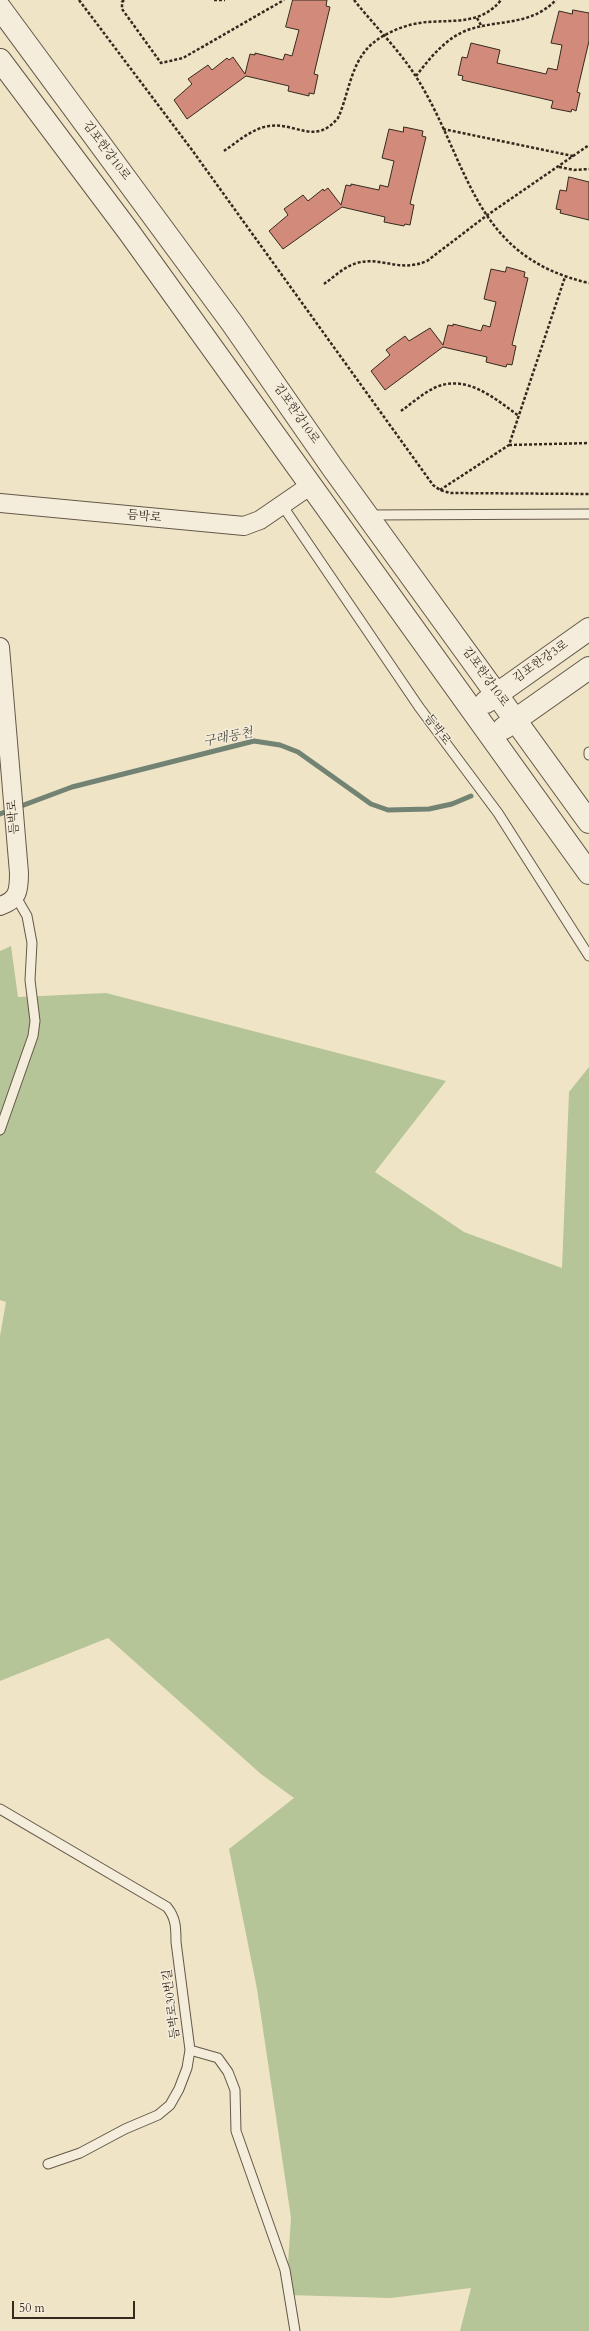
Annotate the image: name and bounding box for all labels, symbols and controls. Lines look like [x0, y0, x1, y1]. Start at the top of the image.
street label: 김포한강10로 [79, 119, 133, 183]
street label: 김포한강10로 [270, 381, 322, 447]
street label: 듬박로 [126, 508, 162, 526]
street label: 김포한강3로 [511, 638, 571, 686]
street label: 김포한강10로 [459, 644, 511, 710]
street label: 듬박로 [421, 712, 453, 748]
water label: 구래동천 [202, 726, 254, 750]
street label: 듬박로 [5, 799, 23, 835]
street label: 듬박로30번길 [161, 1968, 183, 2040]
scale bar [14, 2293, 137, 2319]
text: 50 m [19, 2300, 45, 2316]

